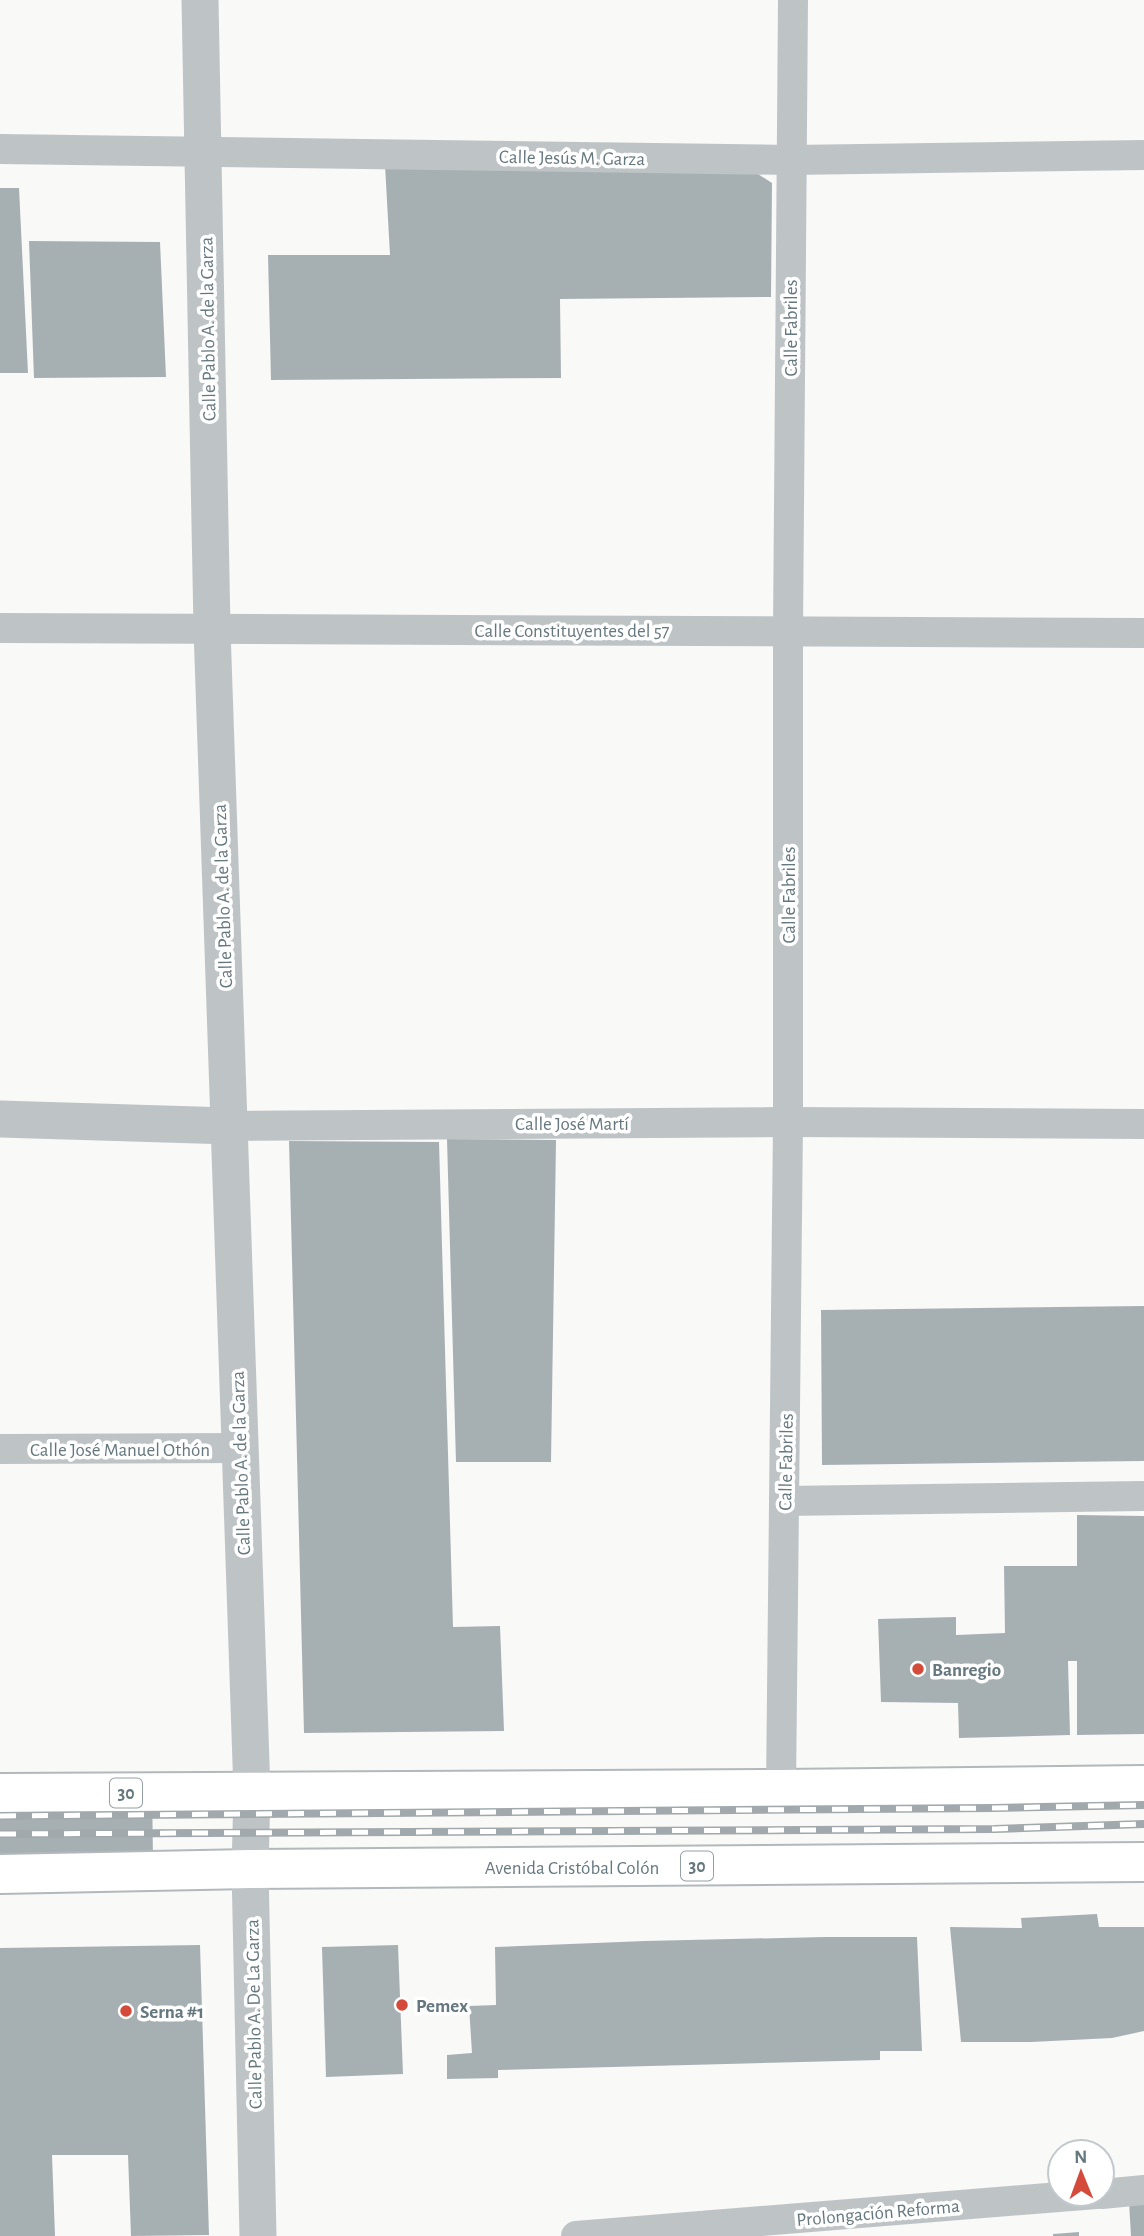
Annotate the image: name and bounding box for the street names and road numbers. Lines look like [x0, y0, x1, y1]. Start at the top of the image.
street label: Calle Jesús M. Garza [499, 148, 645, 169]
street label: Calle Pablo A. de la Garza [197, 236, 220, 421]
street label: Calle Fabriles [782, 279, 801, 377]
street label: Calle Constituyentes del 57 [475, 622, 670, 641]
street label: Calle Pablo A. de la Garza [211, 803, 236, 988]
street label: Calle Fabriles [780, 846, 799, 944]
street label: Calle José Martí [515, 1115, 629, 1134]
street label: Calle Pablo A. de la Garza [229, 1370, 254, 1555]
street label: Calle Fabriles [776, 1413, 797, 1511]
street label: Calle José Manuel Othón [30, 1441, 210, 1460]
road number: 30 [110, 1778, 142, 1808]
road number: 30 [681, 1852, 713, 1880]
street label: Avenida Cristóbal Colón [485, 1859, 659, 1878]
street label: Calle Pablo A. De La Garza [243, 1919, 266, 2109]
street label: Prolongación Reforma [796, 2197, 961, 2230]

